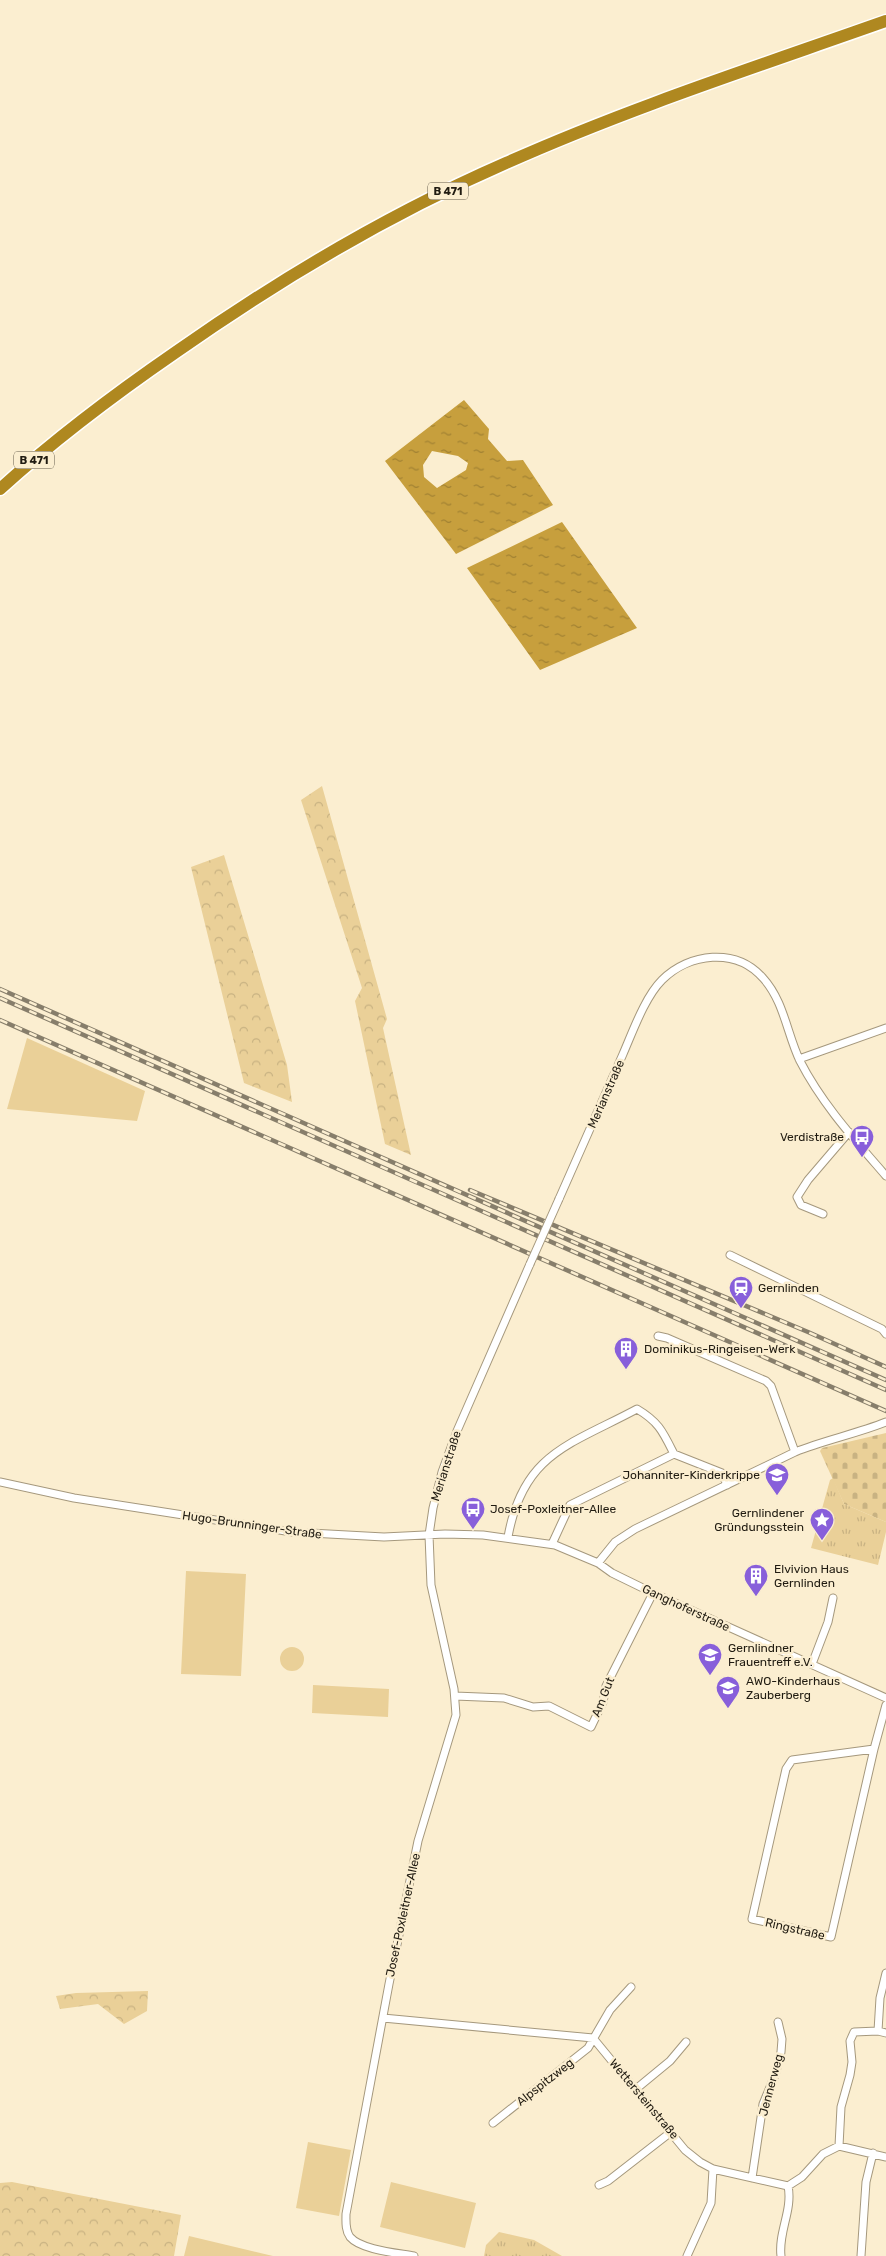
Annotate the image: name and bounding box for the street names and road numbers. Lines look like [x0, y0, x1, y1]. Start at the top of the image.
road number: B 471 [428, 182, 468, 200]
road number: B 471 [14, 452, 54, 468]
street label: Merianstraße [585, 1057, 627, 1130]
street label: Merianstraße [428, 1429, 464, 1503]
street label: Hugo-Brunninger-Straße [181, 1508, 323, 1542]
street label: Ganghoferstraße [640, 1582, 732, 1634]
street label: Am Gut [589, 1675, 617, 1719]
street label: Josef-Poxleitner-Allee [383, 1852, 423, 1978]
street label: Ringstraße [764, 1915, 826, 1943]
street label: Jennerweg [756, 2053, 786, 2117]
street label: Alpspitzweg [514, 2055, 576, 2109]
street label: Wettersteinstraße [606, 2056, 682, 2142]

